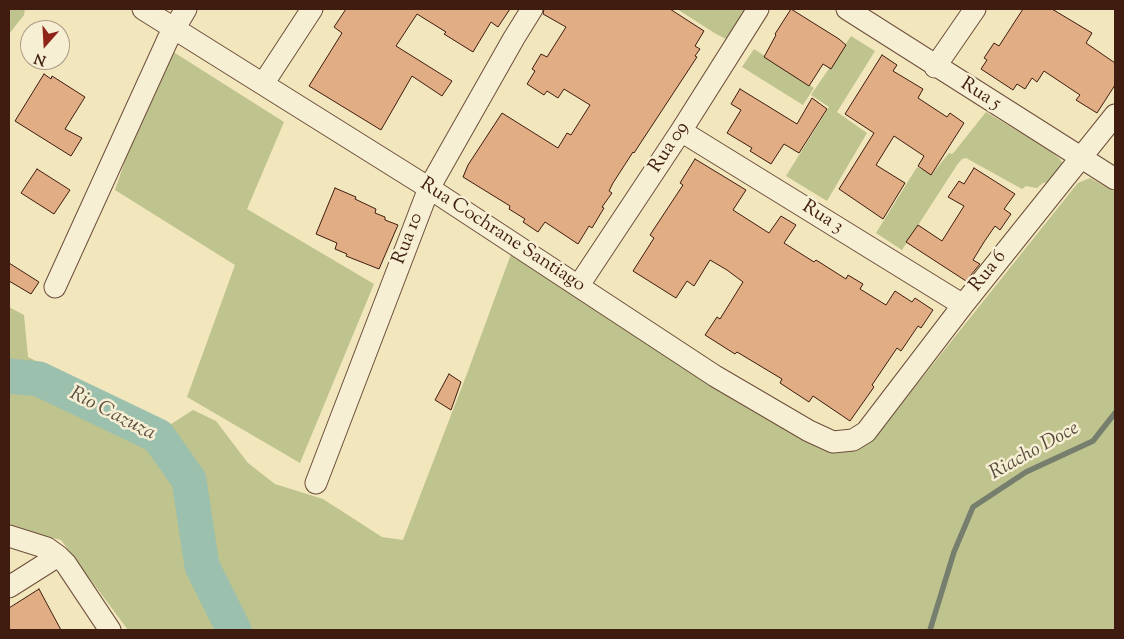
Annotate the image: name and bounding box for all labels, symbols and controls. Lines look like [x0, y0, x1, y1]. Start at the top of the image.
north arrow [20, 20, 70, 70]
text: N [32, 47, 49, 70]
street label: Rua 5 [956, 74, 1004, 116]
street label: Rua 09 [645, 118, 695, 178]
street label: Rua Cochrane Santiago [415, 174, 589, 298]
street label: Rua 3 [797, 197, 847, 239]
street label: Rua 10 [389, 210, 429, 268]
street label: Rua 6 [966, 247, 1012, 297]
water label: Rio Cazuza [65, 383, 159, 447]
water label: Riacho Doce [986, 418, 1084, 486]

